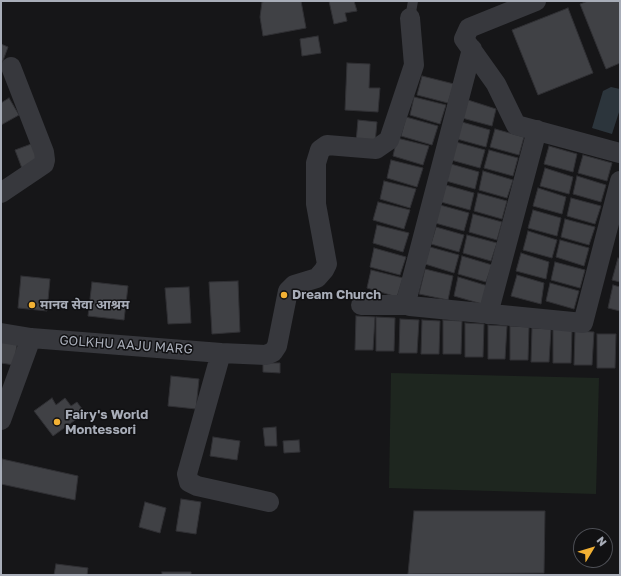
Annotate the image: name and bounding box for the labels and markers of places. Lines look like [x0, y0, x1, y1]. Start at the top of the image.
place label: Dream Church [292, 287, 381, 303]
marker: Dream Church [279, 290, 289, 300]
place label: मानव सेवा आश्रम [40, 297, 130, 313]
marker: मानव सेवा आश्रम [27, 300, 37, 310]
place label: Fairy's World Montessori [65, 407, 148, 438]
marker: Fairy's World Montessori [52, 417, 62, 427]

